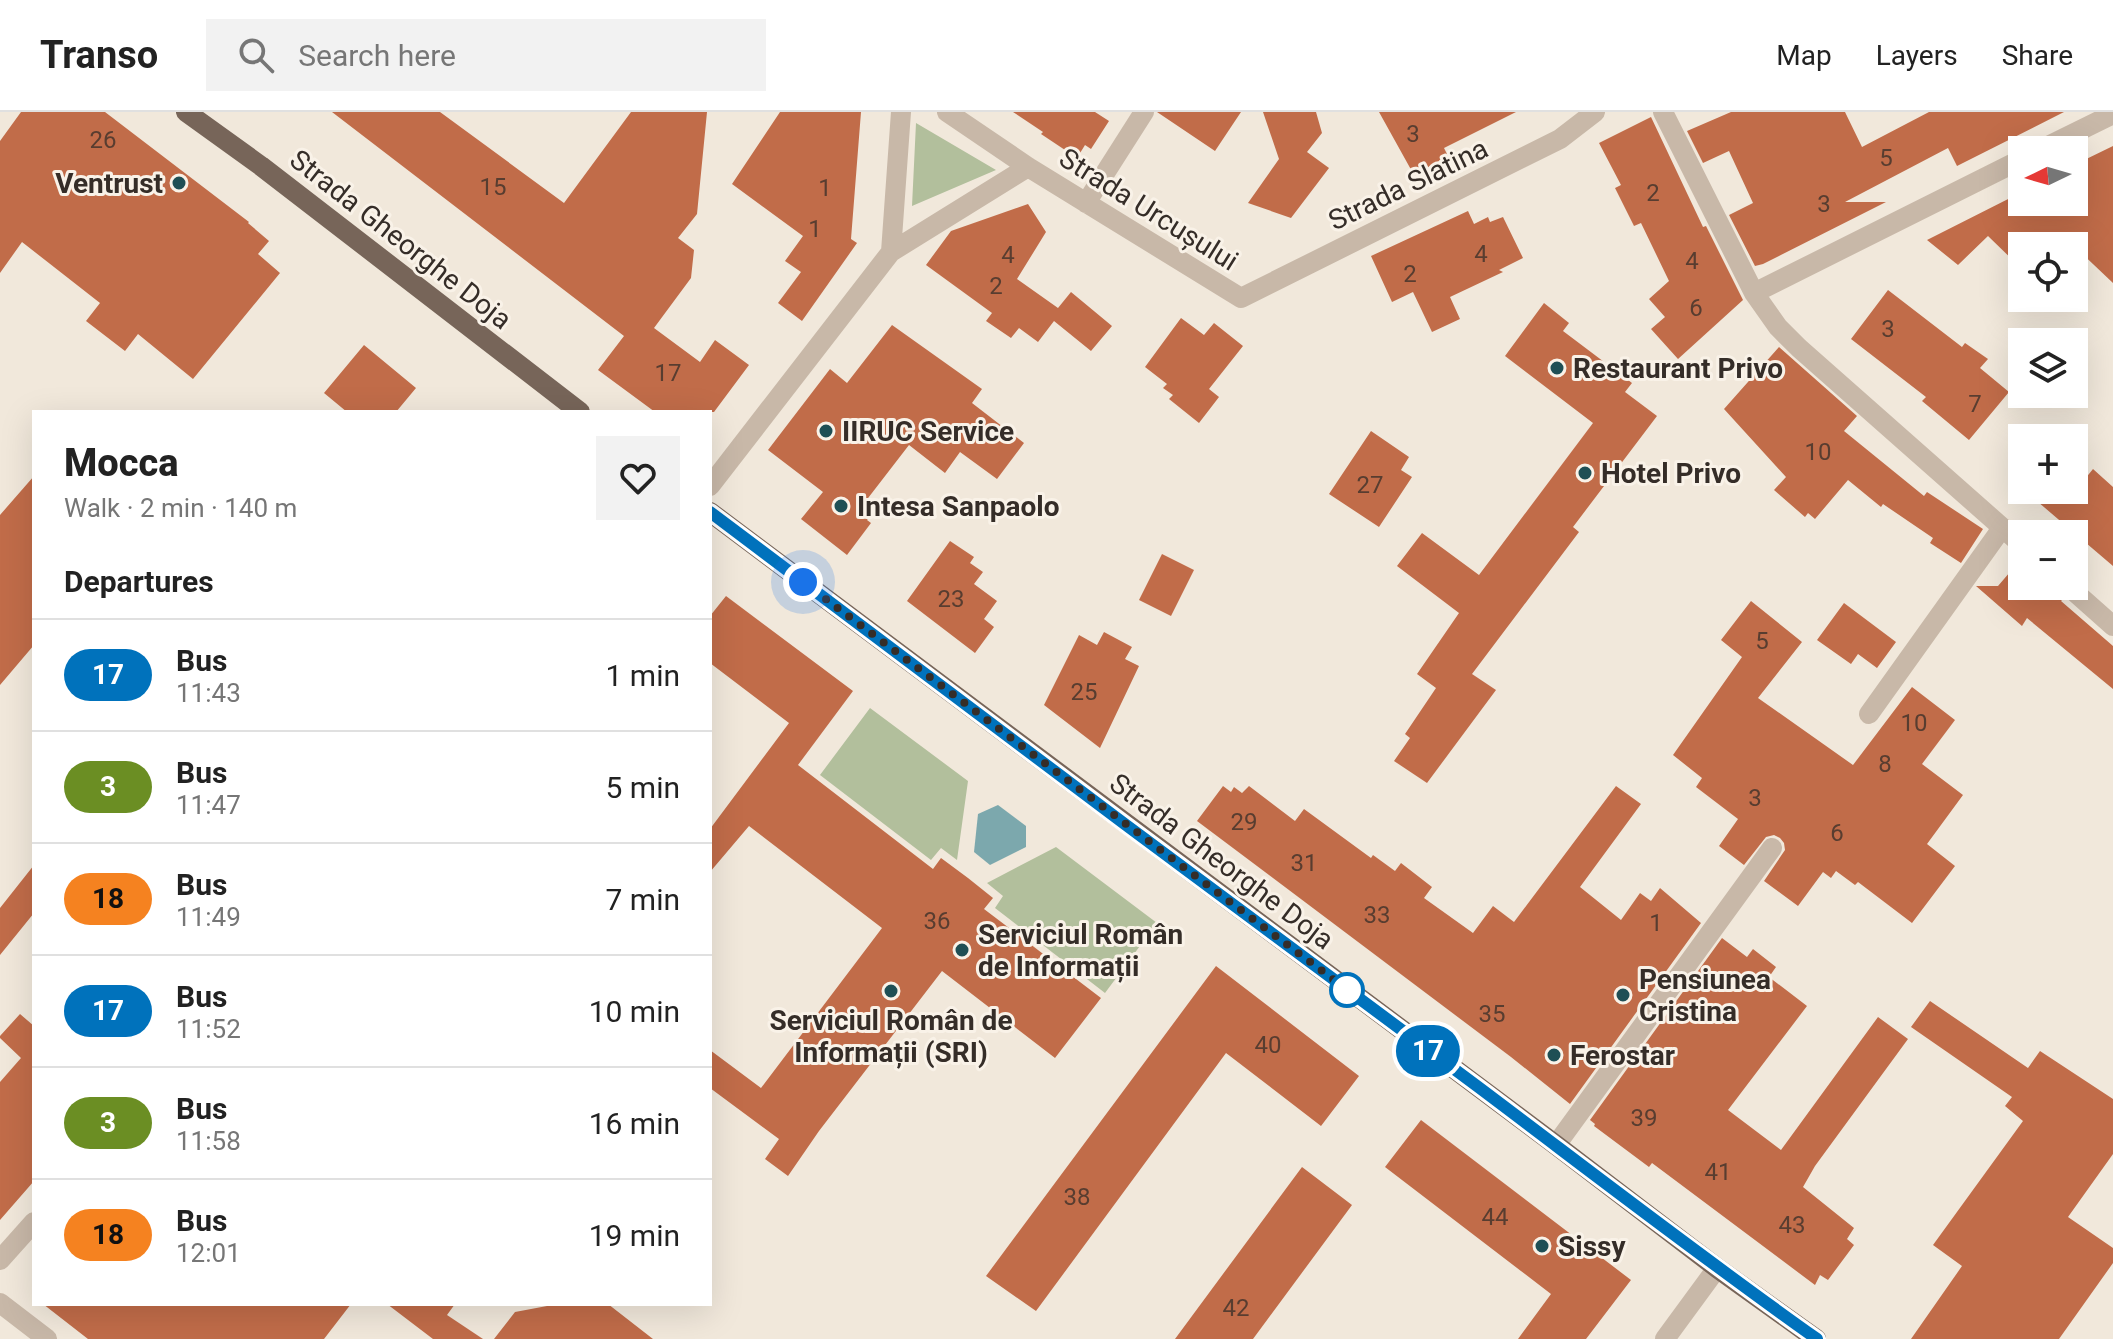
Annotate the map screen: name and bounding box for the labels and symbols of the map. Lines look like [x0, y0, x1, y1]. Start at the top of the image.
house number: 3 [1406, 120, 1420, 148]
house number: 26 [90, 126, 116, 154]
street label: Strada Slatina [1323, 132, 1493, 237]
north arrow [2008, 136, 2088, 216]
street label: Strada Urcușului [1053, 141, 1244, 278]
street label: Strada Gheorghe Doja [283, 143, 518, 336]
house number: 5 [1879, 144, 1893, 172]
place label: Ventrust [55, 167, 163, 200]
house number: 15 [480, 173, 506, 201]
marker: Ventrust [170, 174, 188, 192]
house number: 1 [818, 174, 832, 202]
house number: 2 [1646, 179, 1660, 207]
house number: 3 [1817, 190, 1831, 218]
house number: 1 [808, 215, 822, 243]
house number: 4 [1474, 240, 1488, 268]
house number: 4 [1001, 241, 1015, 269]
house number: 4 [1685, 247, 1699, 275]
house number: 2 [1403, 260, 1417, 288]
house number: 2 [989, 272, 1003, 300]
house number: 6 [1689, 294, 1703, 322]
house number: 3 [1881, 315, 1895, 343]
place label: Restaurant Privo [1573, 352, 1783, 385]
house number: 17 [655, 359, 681, 387]
marker: Restaurant Privo [1548, 359, 1566, 377]
house number: 7 [1968, 390, 1982, 418]
place label: IIRUC Service [842, 415, 1014, 448]
marker: IIRUC Service [817, 422, 835, 440]
house number: 10 [1805, 438, 1831, 466]
place label: Hotel Privo [1601, 457, 1741, 490]
marker: Hotel Privo [1576, 464, 1594, 482]
house number: 27 [1357, 471, 1383, 499]
place label: Intesa Sanpaolo [857, 490, 1059, 523]
marker: Intesa Sanpaolo [832, 497, 850, 515]
your location [783, 562, 823, 602]
house number: 23 [938, 585, 964, 613]
house number: 5 [1755, 627, 1769, 655]
house number: 25 [1071, 678, 1097, 706]
house number: 10 [1901, 709, 1927, 737]
house number: 8 [1878, 750, 1892, 778]
street label: Strada Gheorghe Doja [1103, 766, 1340, 956]
house number: 3 [1748, 784, 1762, 812]
house number: 29 [1231, 808, 1257, 836]
house number: 6 [1830, 819, 1844, 847]
house number: 31 [1291, 849, 1317, 877]
house number: 33 [1364, 901, 1390, 929]
house number: 36 [924, 907, 950, 935]
house number: 1 [1649, 909, 1663, 937]
place label: Serviciul Român de Informații [978, 918, 1183, 983]
marker: Serviciul Român de Informații [953, 941, 971, 959]
place label: Pensiunea Cristina [1639, 963, 1771, 1028]
unlabelled marker [1330, 973, 1364, 1007]
marker: Serviciul Român de Informații (SRI) [882, 982, 900, 1000]
marker: Pensiunea Cristina [1614, 986, 1632, 1004]
house number: 35 [1479, 1000, 1505, 1028]
place label: Serviciul Român de Informații (SRI) [769, 1004, 1013, 1069]
line badge: 17 [1392, 1025, 1464, 1077]
house number: 40 [1255, 1031, 1281, 1059]
place label: Ferostar [1570, 1039, 1675, 1072]
marker: Ferostar [1545, 1046, 1563, 1064]
house number: 39 [1631, 1104, 1657, 1132]
house number: 41 [1705, 1158, 1731, 1186]
house number: 38 [1064, 1183, 1090, 1211]
house number: 44 [1482, 1203, 1508, 1231]
house number: 43 [1779, 1211, 1805, 1239]
place label: Sissy [1558, 1230, 1626, 1263]
marker: Sissy [1533, 1237, 1551, 1255]
house number: 42 [1223, 1294, 1249, 1322]

